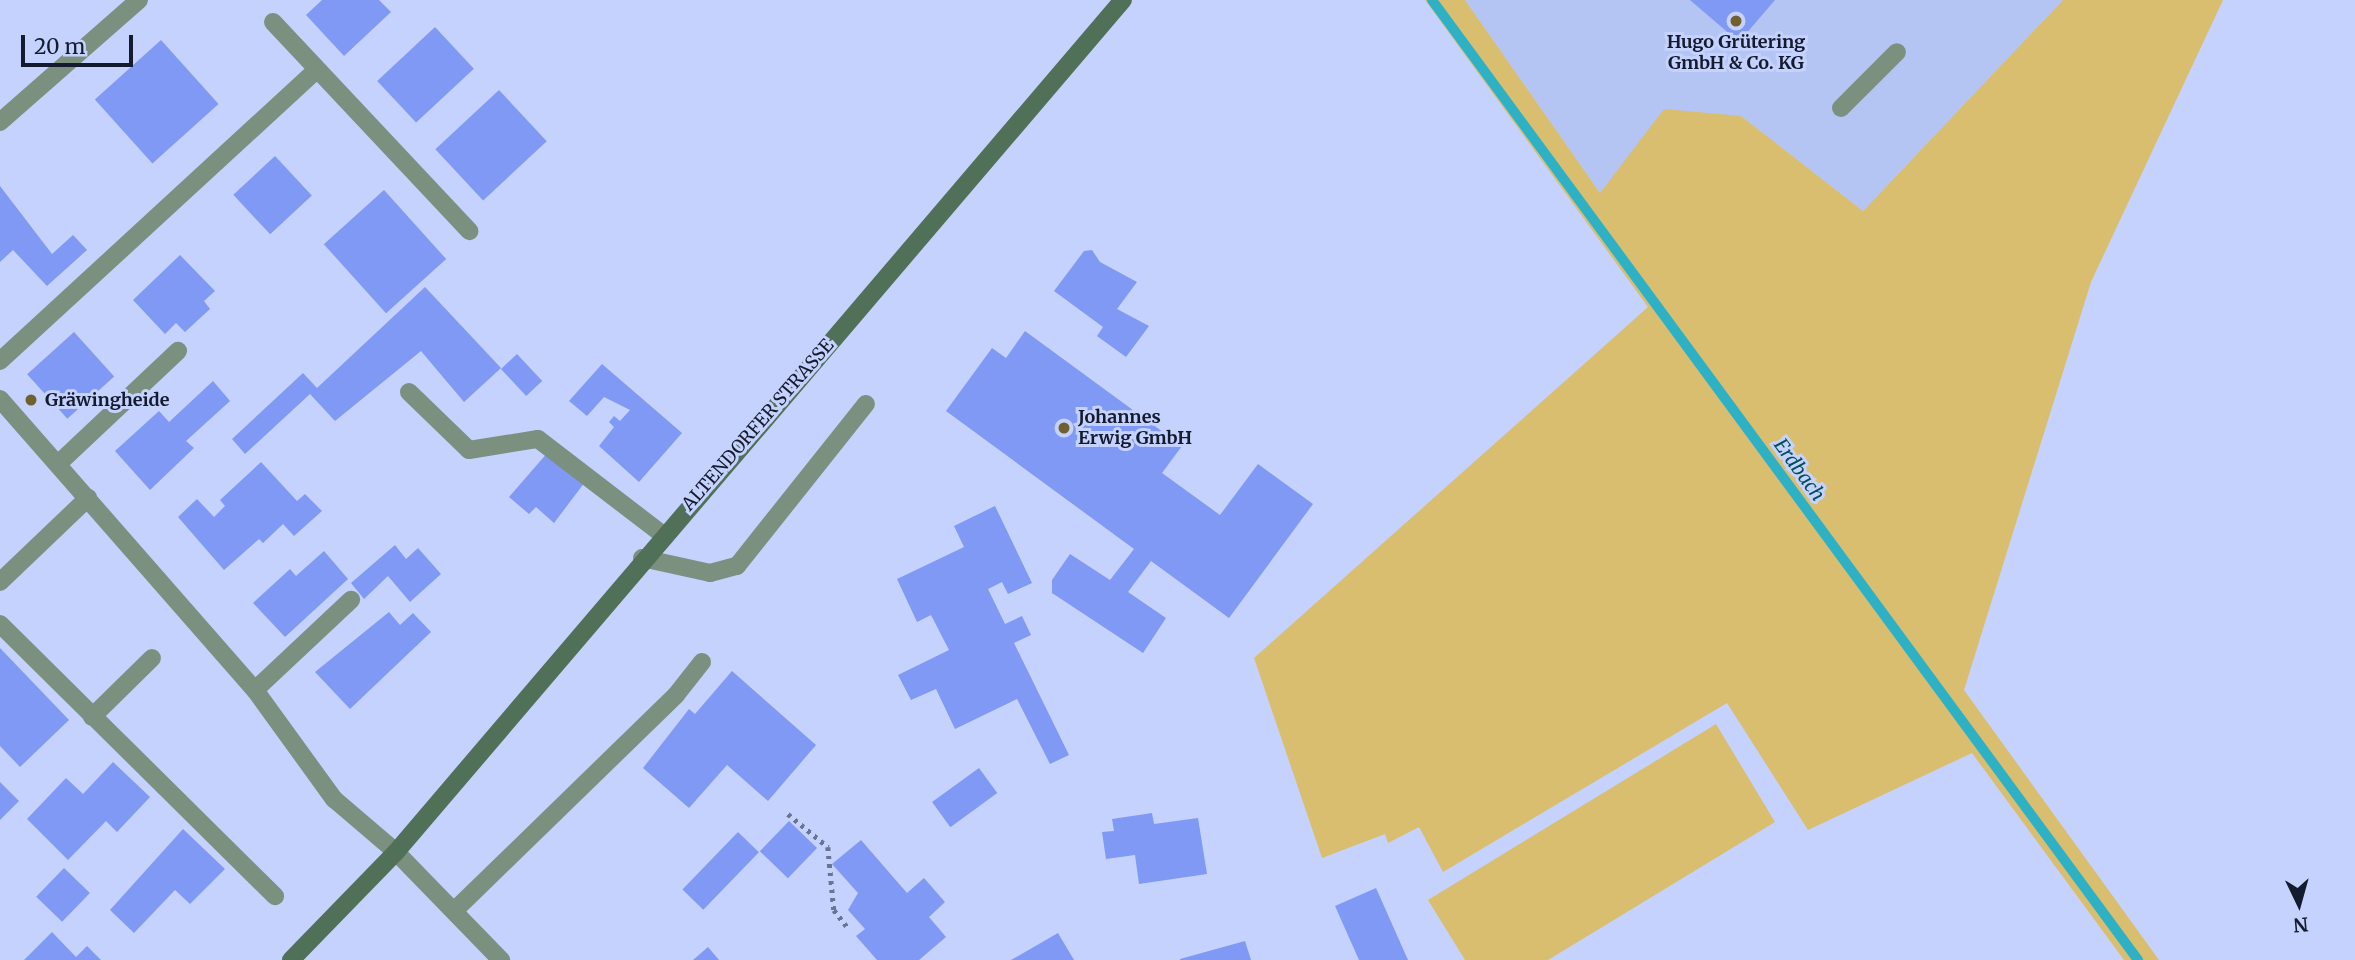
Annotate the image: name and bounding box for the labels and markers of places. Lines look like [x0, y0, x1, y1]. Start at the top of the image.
marker: Hugo Grütering GmbH & Co. KG [1728, 13, 1744, 29]
place label: Hugo Grütering GmbH & Co. KG [1667, 32, 1805, 74]
place label: Gräwingheide [45, 389, 169, 411]
marker: Gräwingheide [23, 392, 39, 408]
place label: Johannes Erwig GmbH [1078, 407, 1192, 450]
marker: Johannes Erwig GmbH [1056, 420, 1072, 436]

